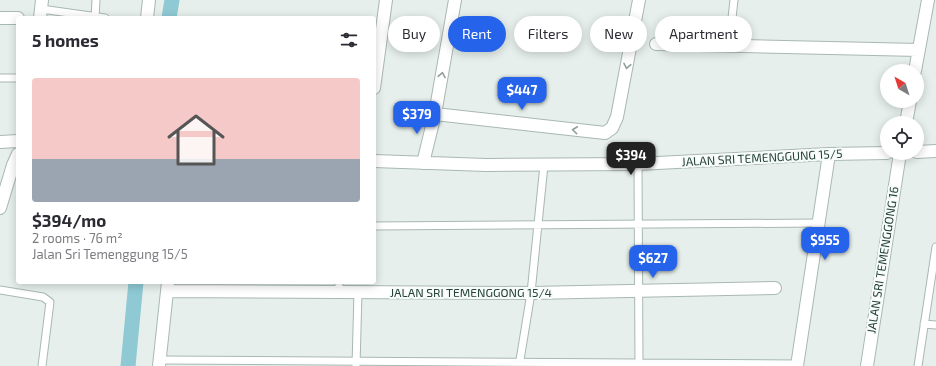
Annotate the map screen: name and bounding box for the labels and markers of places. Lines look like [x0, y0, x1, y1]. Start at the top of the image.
pin: $447 [498, 77, 546, 111]
pin: $379 [393, 101, 441, 135]
pin: $394 [607, 142, 655, 176]
pin: $955 [801, 227, 849, 261]
pin: $627 [629, 245, 677, 279]

